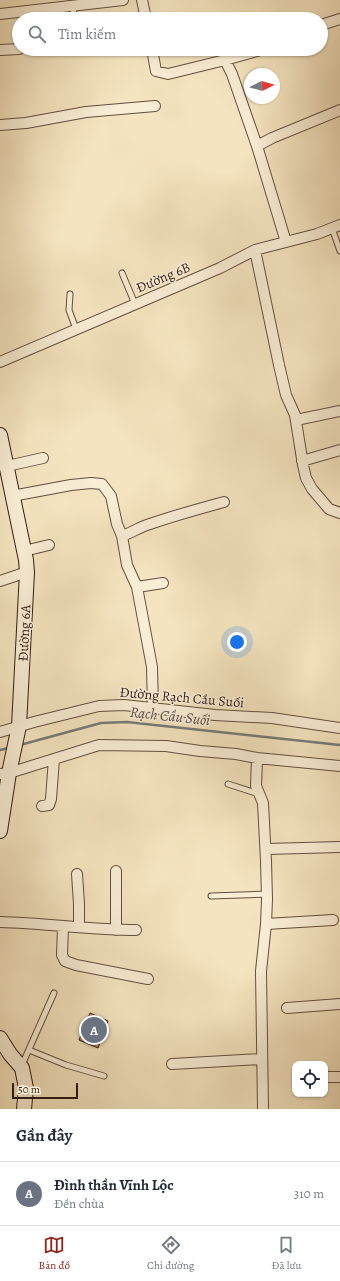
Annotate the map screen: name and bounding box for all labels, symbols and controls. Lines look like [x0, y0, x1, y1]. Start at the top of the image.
search box [12, 12, 328, 56]
icon: search [26, 23, 48, 45]
text: Tìm kiếm [58, 24, 116, 44]
north arrow [244, 68, 280, 104]
street label: Đường 6B [133, 258, 193, 297]
street label: Đường 6A [14, 603, 36, 662]
your location [227, 632, 247, 652]
street label: Đường Rạch Cầu Suối [119, 683, 245, 712]
water label: Rạch Cầu Suối [129, 702, 211, 730]
pin: A [81, 1015, 107, 1045]
map controls [292, 1061, 328, 1097]
button: locate [292, 1061, 328, 1097]
scale bar [12, 1081, 78, 1100]
text: 50 m [18, 1082, 40, 1097]
text: Gần đây [16, 1124, 73, 1147]
text: Đình thần Vĩnh Lộc [54, 1175, 174, 1195]
text: A [25, 1185, 33, 1202]
text: 310 m [294, 1185, 324, 1202]
text: Đền chùa [54, 1195, 104, 1212]
tab: Bản đồ [39, 1234, 70, 1273]
tab: Chỉ đường [147, 1234, 194, 1273]
tab: Đã lưu [272, 1234, 301, 1273]

